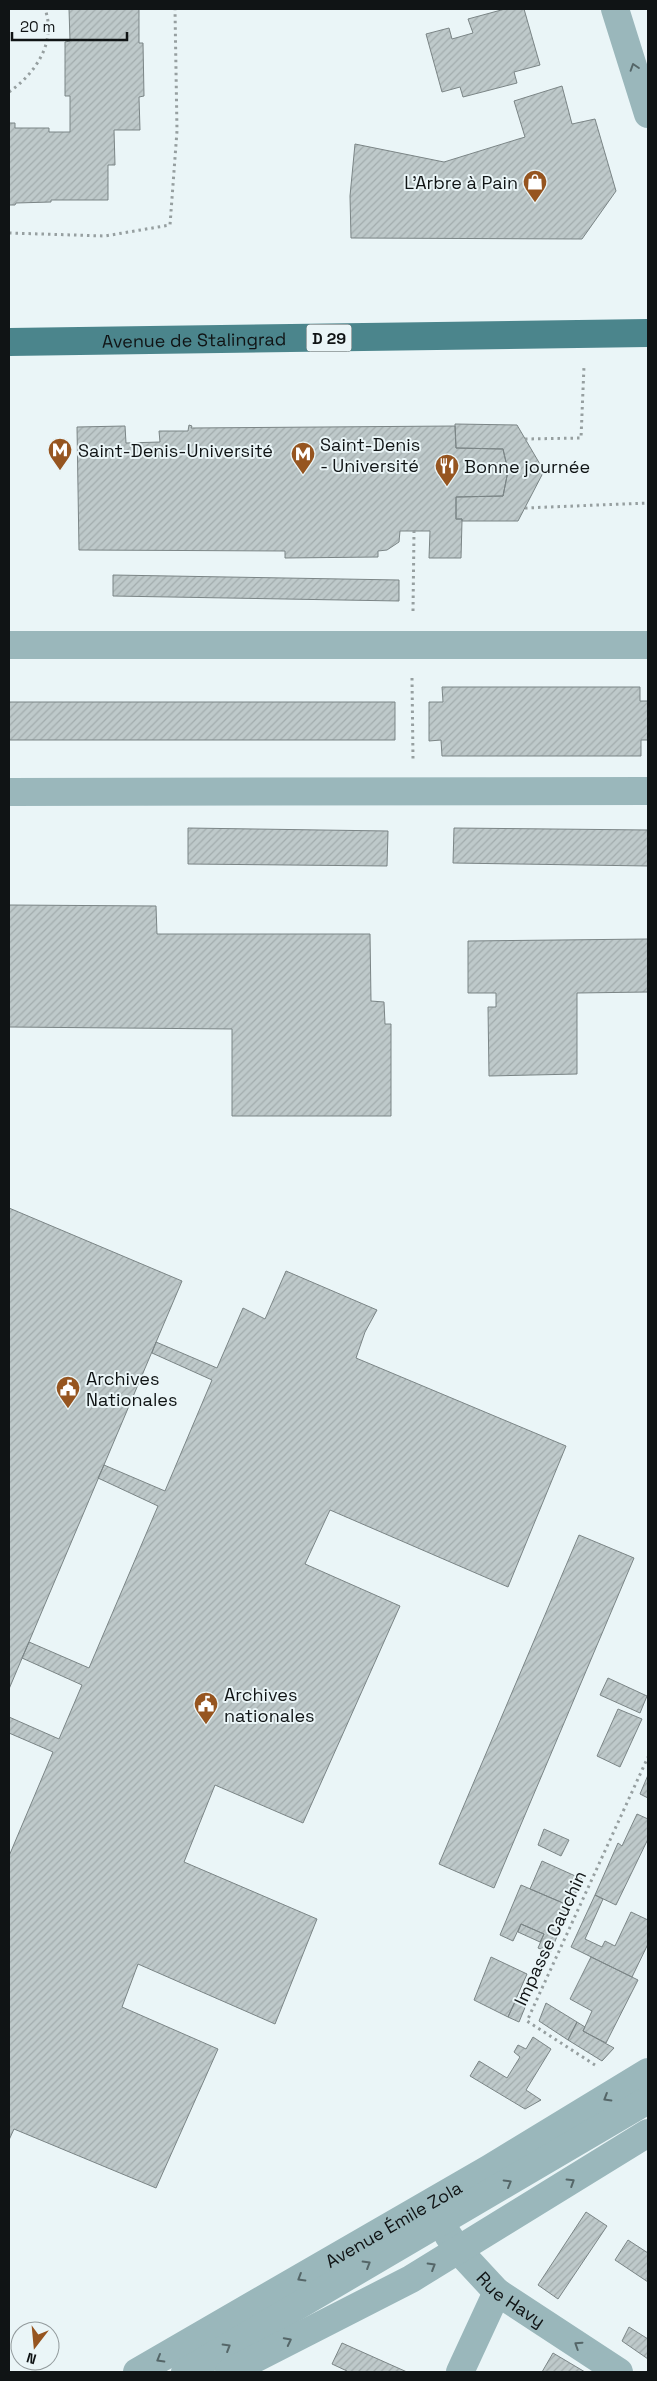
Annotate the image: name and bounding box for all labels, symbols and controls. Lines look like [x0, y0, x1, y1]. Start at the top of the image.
scale bar [12, 10, 128, 42]
text: 20 m [20, 17, 55, 36]
one-way arrow [629, 63, 639, 72]
shop icon: L'Arbre à Pain [522, 169, 548, 203]
place label: L'Arbre à Pain [404, 171, 518, 194]
road number: D 29 [306, 324, 352, 352]
street label: Avenue de Stalingrad [102, 327, 286, 352]
place label: Saint-Denis - Université [320, 433, 420, 477]
metro station icon: Saint-Denis-Université [47, 437, 73, 471]
place label: Saint-Denis-Université [78, 439, 273, 462]
metro station icon: Saint-Denis - Université [290, 441, 316, 475]
restaurant icon: Bonne journée [434, 453, 460, 487]
place label: Bonne journée [464, 455, 590, 478]
place label: Archives Nationales [86, 1367, 177, 1411]
public building icon: Archives Nationales [55, 1375, 81, 1409]
place label: Archives nationales [224, 1683, 315, 1727]
public building icon: Archives nationales [193, 1691, 219, 1725]
street label: Impasse Cauchin [509, 1867, 591, 2009]
one-way arrow [603, 2091, 612, 2101]
street label: Avenue Émile Zola [321, 2175, 466, 2272]
one-way arrow [565, 2178, 574, 2188]
one-way arrow [502, 2179, 511, 2189]
one-way arrow [361, 2261, 370, 2271]
one-way arrow [426, 2263, 435, 2273]
street label: Rue Havy [472, 2266, 550, 2332]
one-way arrow [297, 2271, 306, 2281]
north arrow [10, 2321, 60, 2371]
one-way arrow [283, 2337, 292, 2347]
one-way arrow [574, 2342, 583, 2352]
one-way arrow [222, 2344, 231, 2354]
text: N [24, 2349, 38, 2368]
one-way arrow [156, 2353, 165, 2363]

